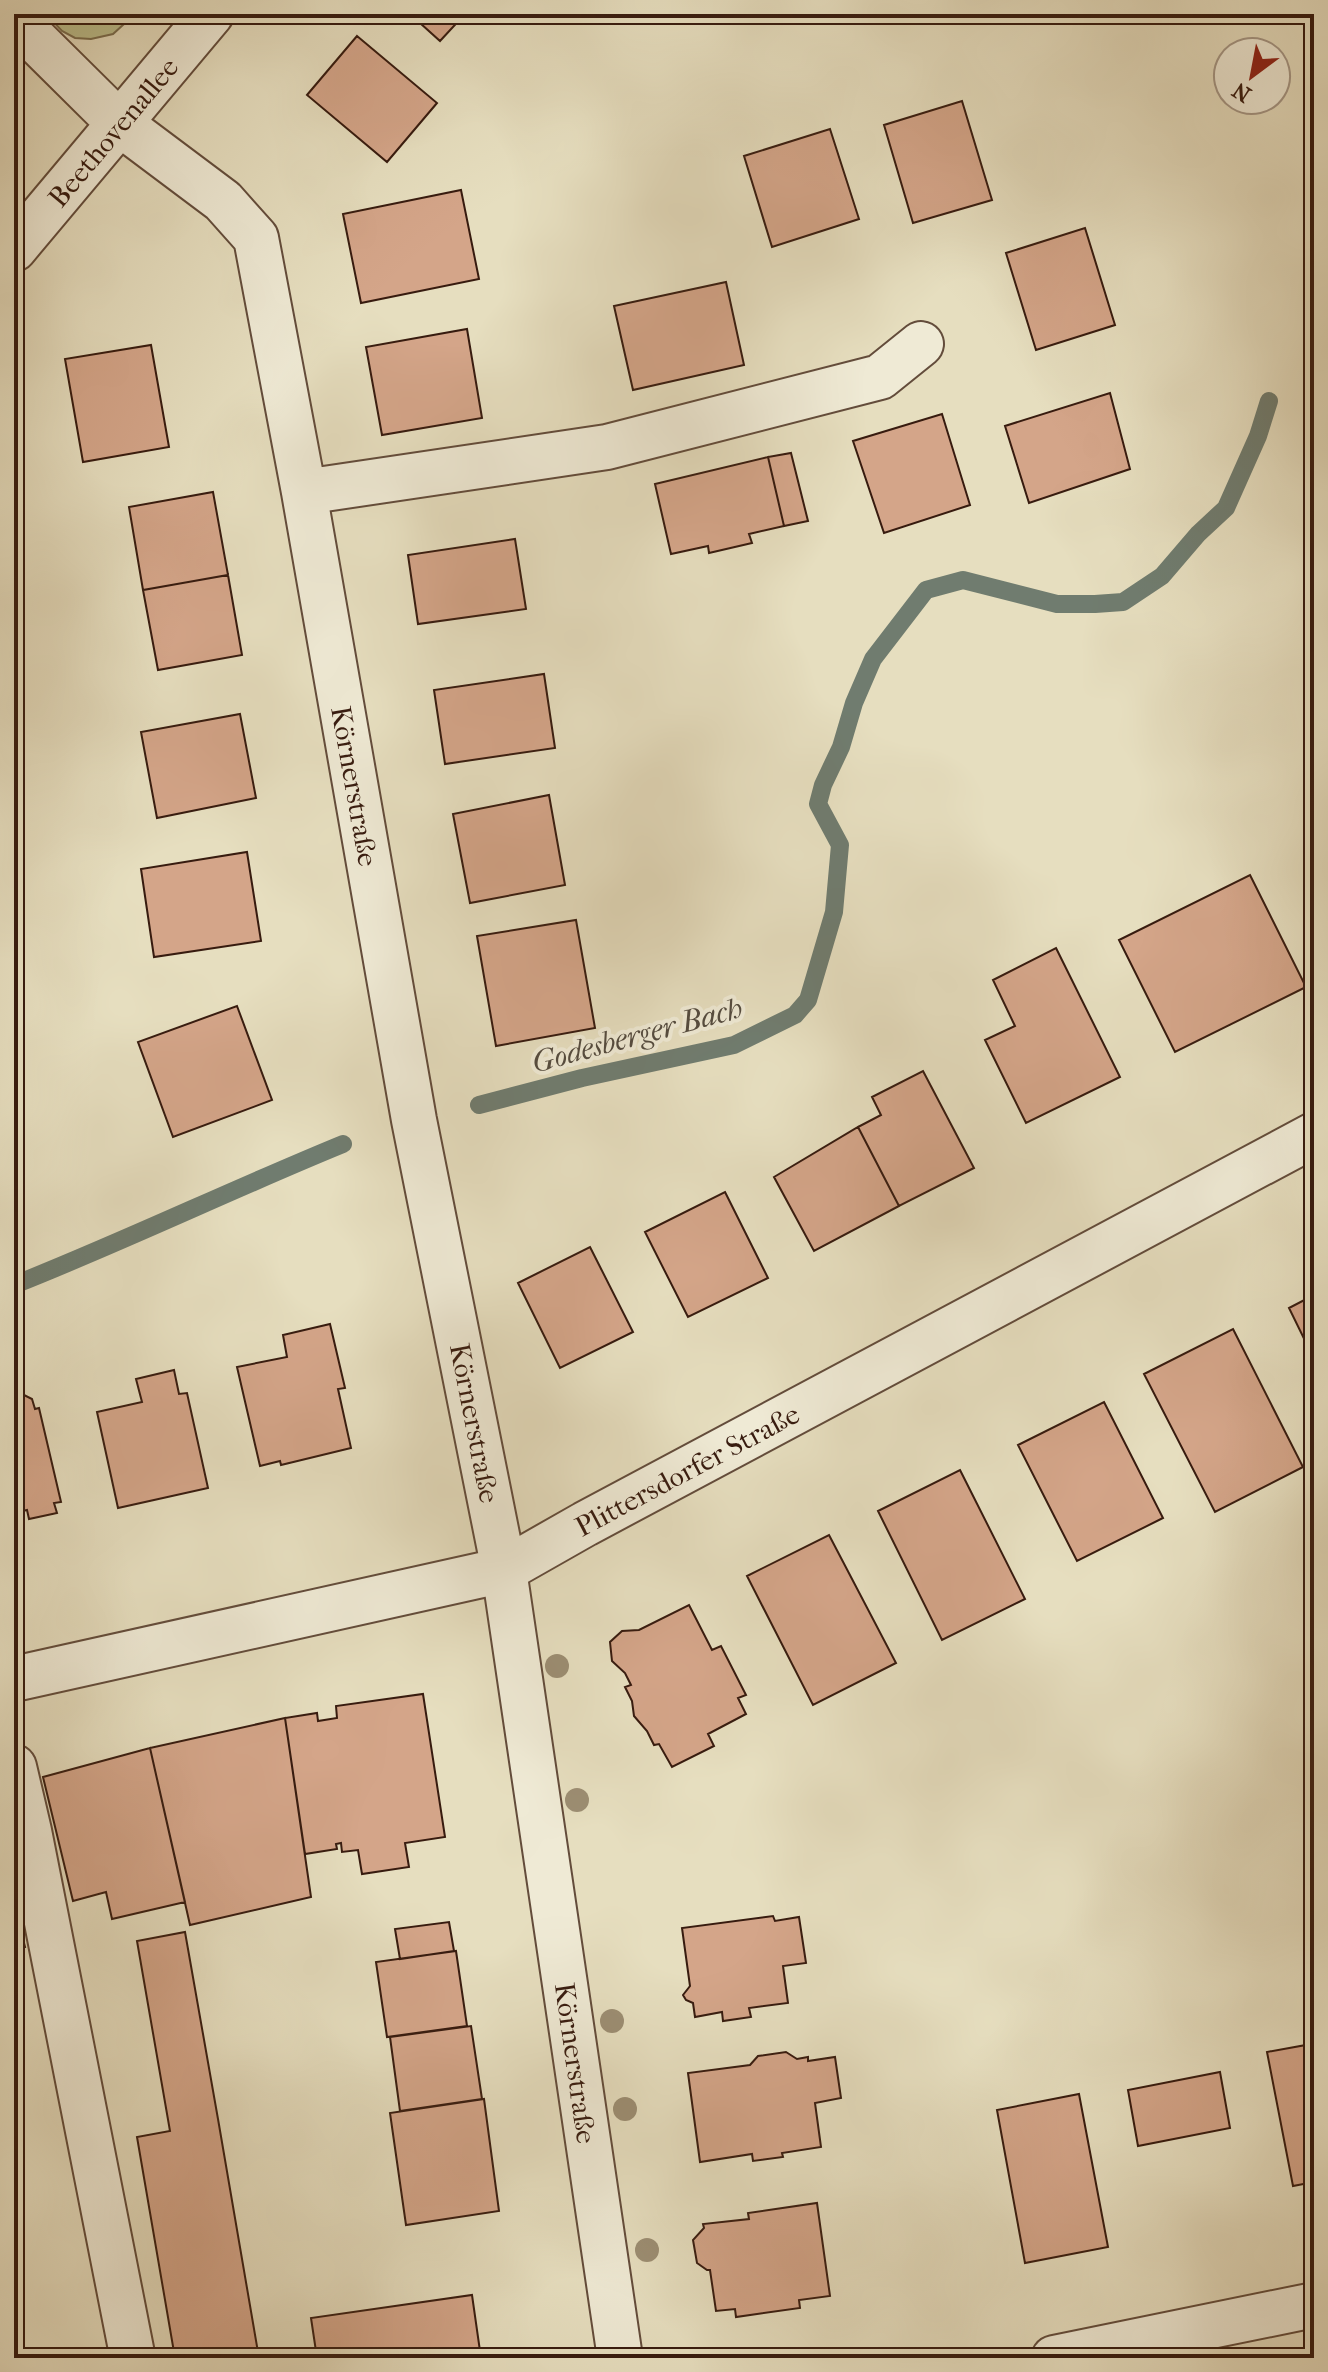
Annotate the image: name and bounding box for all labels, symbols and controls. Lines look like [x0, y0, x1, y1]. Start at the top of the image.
north arrow [1212, 36, 1292, 116]
street label: Beethovenallee [41, 51, 185, 214]
text: N [1228, 77, 1256, 108]
street label: Körnerstraße [324, 703, 385, 869]
water label: Godesberger Bach [528, 991, 746, 1080]
street label: Körnerstraße [443, 1340, 506, 1506]
street label: Plittersdorfer Straße [570, 1397, 805, 1543]
street label: Körnerstraße [548, 1981, 603, 2146]

